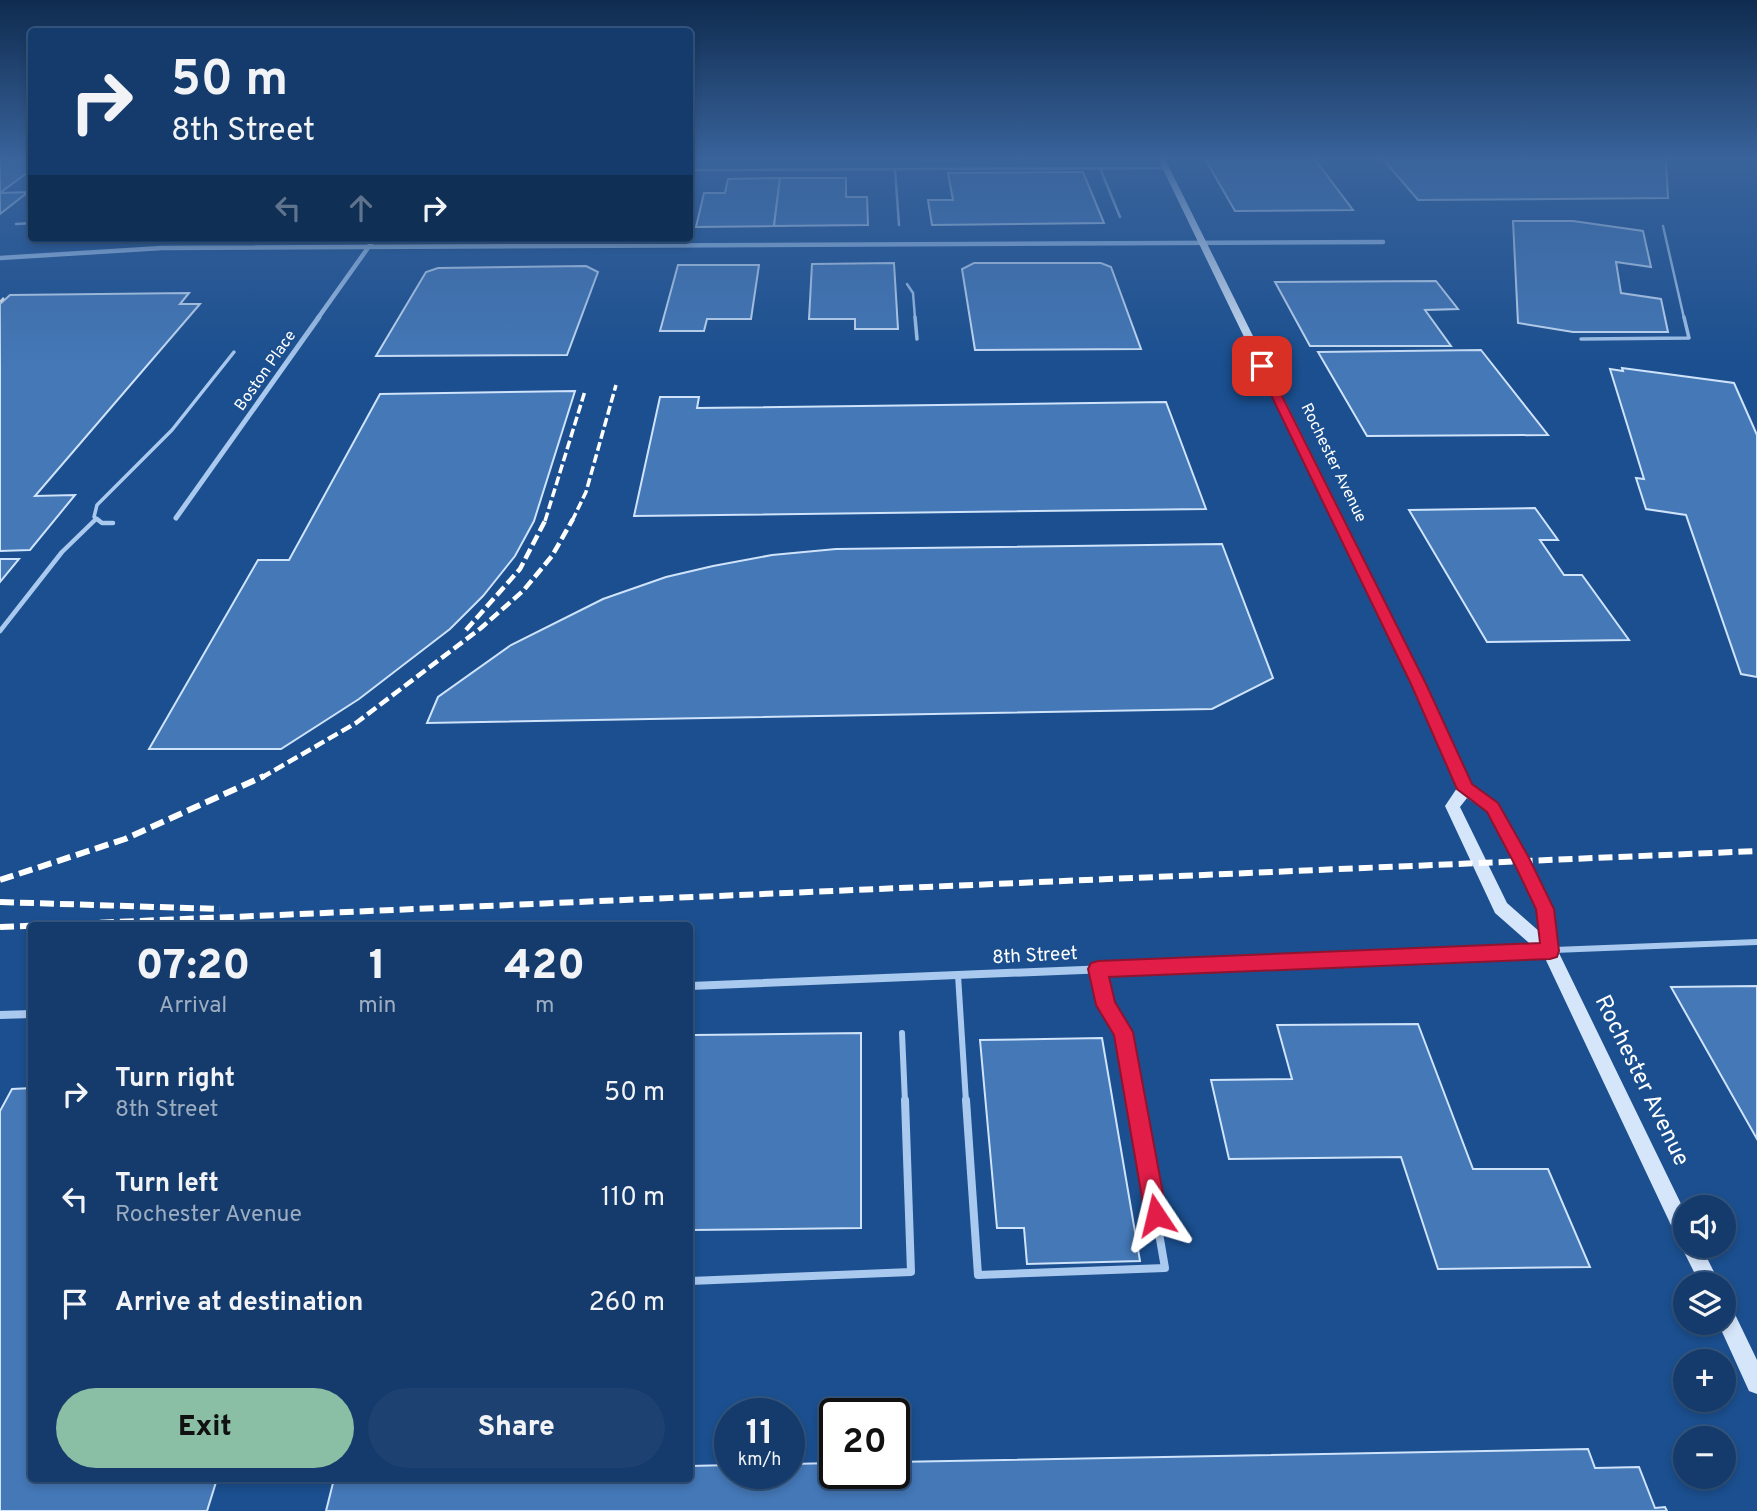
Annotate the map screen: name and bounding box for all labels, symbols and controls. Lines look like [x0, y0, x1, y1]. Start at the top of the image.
text: 50 m [171, 51, 288, 113]
icon: right [56, 56, 147, 147]
text: 8th Street [171, 112, 315, 152]
icon: left [269, 189, 307, 227]
icon: ahead [342, 189, 380, 227]
icon: right [415, 189, 453, 227]
street label: Boston Place [231, 327, 301, 415]
pin [1232, 336, 1292, 396]
icon: arrive [1243, 347, 1281, 385]
street label: Rochester Avenue [1296, 400, 1370, 526]
text: 07:20 [136, 941, 250, 994]
text: 1 [369, 941, 386, 994]
text: 420 [504, 941, 585, 994]
street label: 8th Street [992, 942, 1078, 970]
street label: Rochester Avenue [1587, 991, 1695, 1171]
text: Arrival [159, 992, 227, 1021]
text: min [358, 992, 396, 1021]
text: m [535, 992, 554, 1021]
text: Turn right [115, 1063, 235, 1096]
icon: right [56, 1075, 94, 1113]
text: 50 m [604, 1077, 665, 1110]
text: 8th Street [115, 1096, 219, 1125]
text: Turn left [115, 1168, 219, 1201]
position arrow [1119, 1178, 1193, 1252]
icon: left [56, 1180, 94, 1218]
text: 110 m [601, 1182, 665, 1215]
map controls [1673, 1195, 1736, 1489]
button: sound [1673, 1195, 1736, 1258]
text: Rochester Avenue [115, 1201, 302, 1230]
button: layers [1673, 1272, 1736, 1335]
icon: arrive [56, 1285, 94, 1323]
text: Arrive at destination [115, 1287, 363, 1320]
text: 260 m [589, 1287, 665, 1320]
button: + [1673, 1349, 1736, 1412]
button: Exit [56, 1388, 354, 1468]
button: Share [368, 1388, 665, 1468]
speed limit sign: 20 [819, 1398, 910, 1489]
text: 11 [746, 1412, 774, 1456]
button: − [1673, 1426, 1736, 1489]
text: km/h [738, 1449, 781, 1472]

